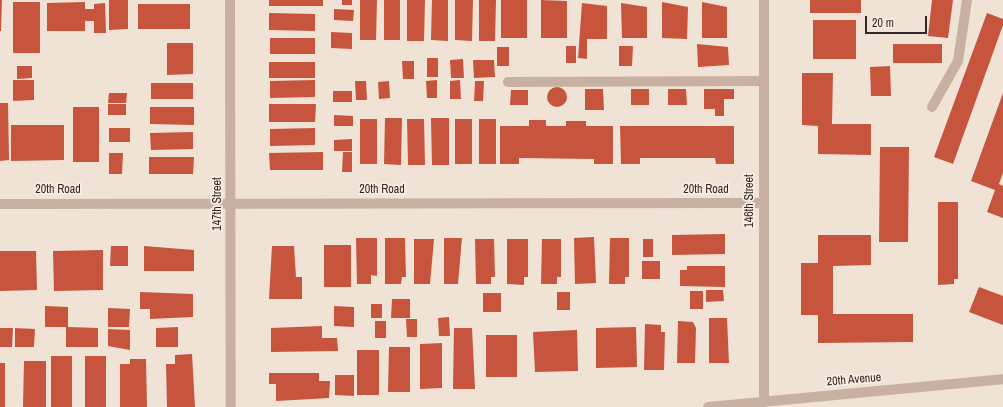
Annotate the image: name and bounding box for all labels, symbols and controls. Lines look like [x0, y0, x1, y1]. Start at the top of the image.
scale bar [867, 8, 929, 34]
text: 20 m [872, 15, 894, 31]
street label: 146th Street [743, 174, 757, 228]
street label: 147th Street [211, 177, 225, 231]
street label: 20th Road [35, 183, 81, 197]
street label: 20th Road [359, 183, 405, 197]
street label: 20th Road [683, 183, 729, 197]
street label: 20th Avenue [826, 370, 882, 390]

